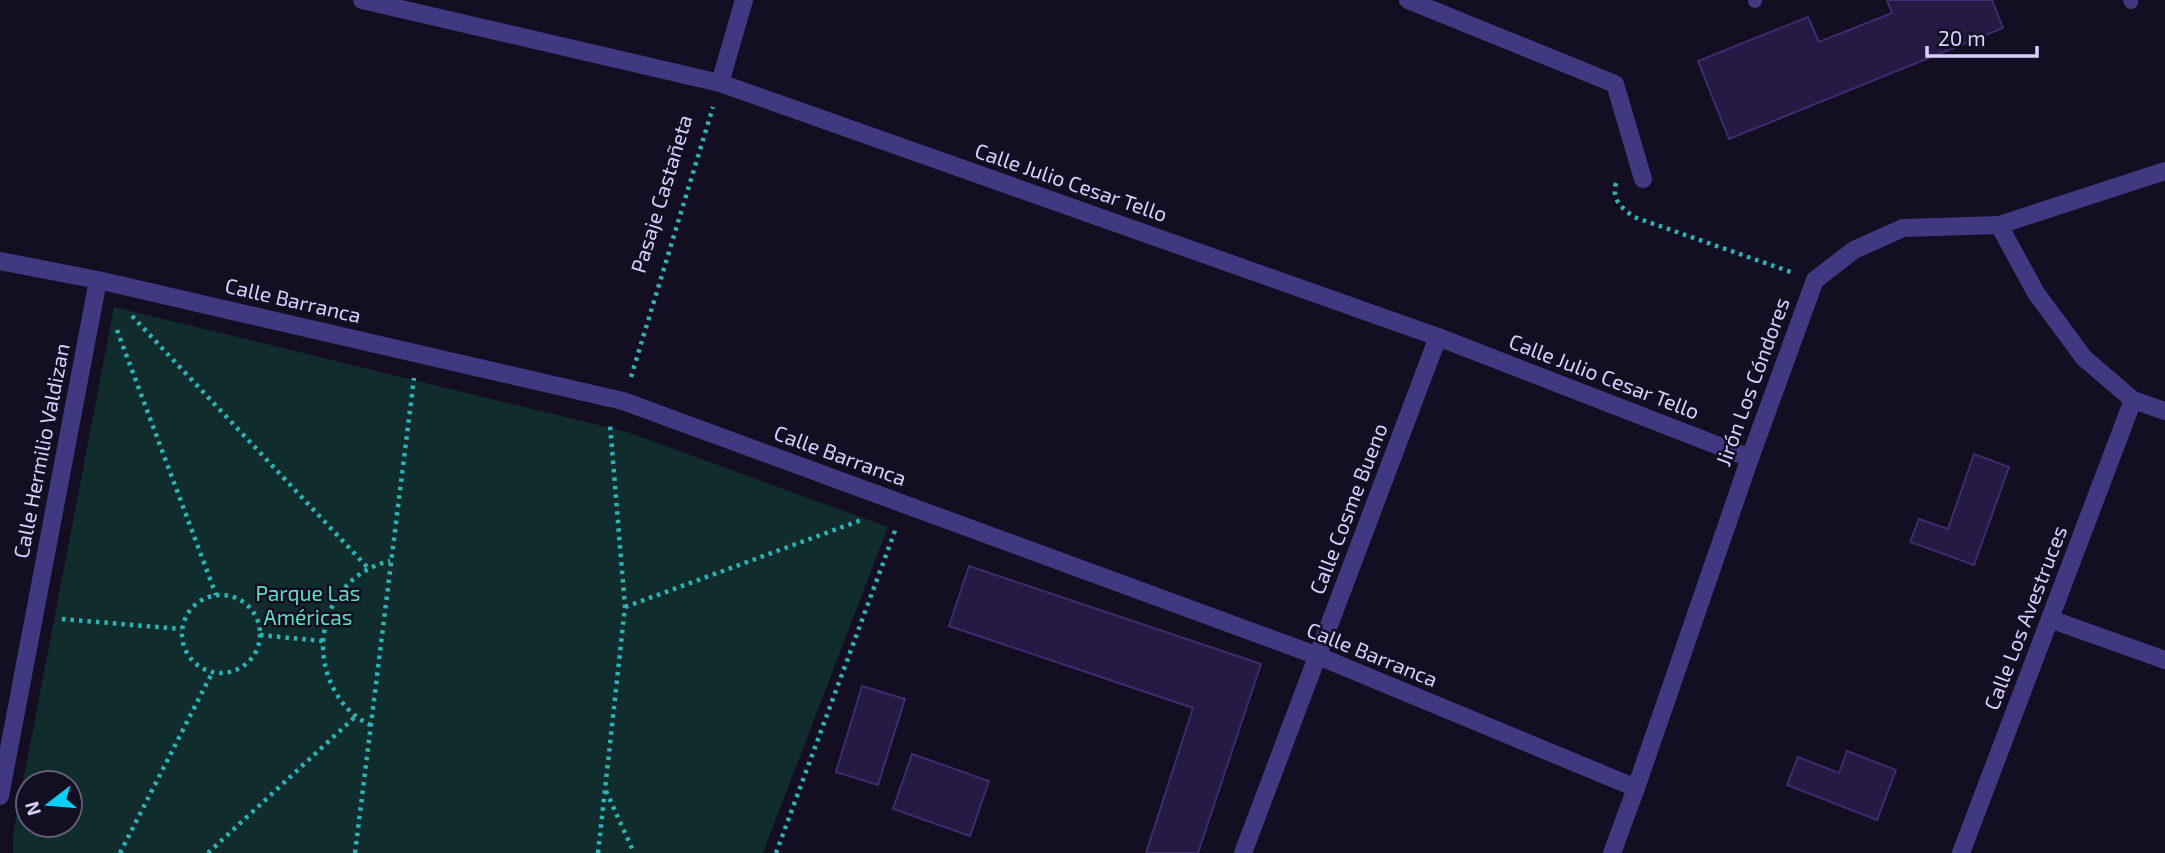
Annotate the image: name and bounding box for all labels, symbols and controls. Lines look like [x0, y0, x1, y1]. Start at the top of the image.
scale bar [1927, 14, 2037, 58]
text: 20 m [1938, 25, 1986, 50]
street label: Pasaje Castañeta [625, 112, 697, 276]
street label: Calle Julio Cesar Tello [972, 137, 1171, 226]
street label: Calle Barranca [223, 272, 364, 327]
street label: Jirón Los Cóndores [1709, 294, 1794, 469]
street label: Calle Julio Cesar Tello [1506, 328, 1703, 423]
street label: Calle Hermilio Valdizan [7, 341, 74, 560]
street label: Calle Barranca [771, 419, 910, 490]
street label: Calle Cosme Bueno [1303, 419, 1392, 598]
street label: Calle Los Avestruces [1978, 522, 2071, 713]
park label: Parque Las Américas [256, 580, 360, 629]
street label: Calle Barranca [1304, 616, 1442, 691]
north arrow [14, 769, 84, 839]
text: N [19, 799, 45, 819]

